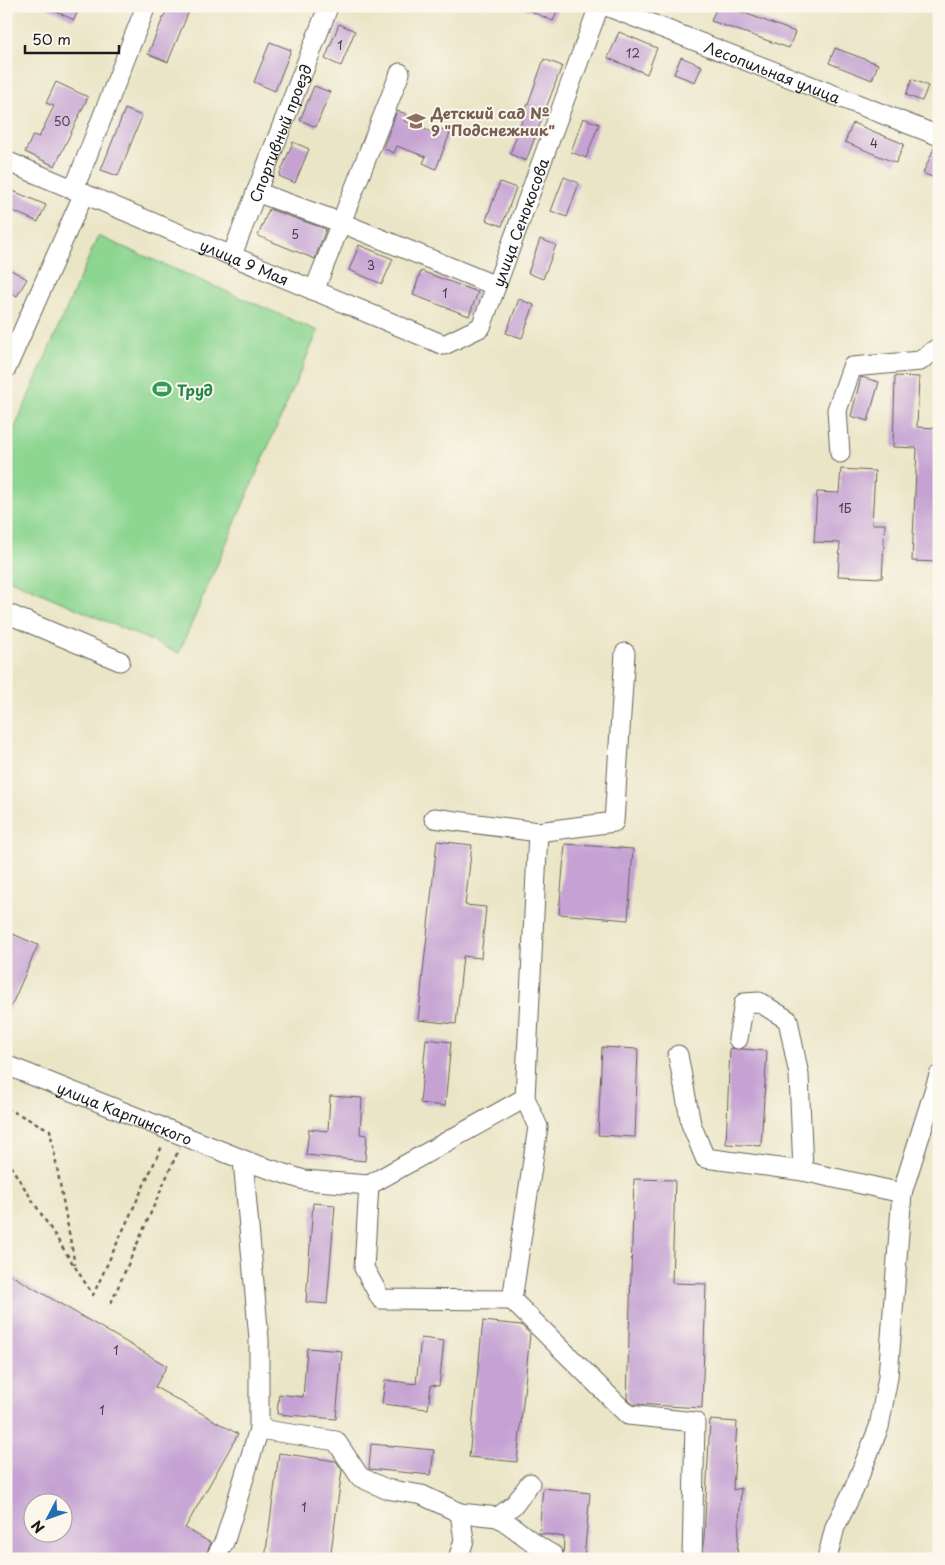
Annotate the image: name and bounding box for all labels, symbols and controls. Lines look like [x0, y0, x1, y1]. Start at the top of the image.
scale bar [25, 22, 119, 54]
text: 50 m [32, 27, 71, 50]
street label: Лесопильная улица [701, 34, 845, 108]
house number: 1 [337, 36, 343, 54]
house number: 12 [626, 44, 640, 62]
street label: Спортивный проезд [242, 60, 317, 205]
place label: Детский сад № 9 "Подснежник" [430, 101, 555, 141]
school or university icon: Детский сад № 9 "Подснежник" [405, 110, 427, 132]
house number: 50 [54, 112, 70, 130]
house number: 4 [870, 134, 878, 152]
street label: улица Сенокосова [485, 154, 554, 290]
house number: 5 [291, 225, 299, 243]
street label: улица 9 Мая [197, 232, 293, 290]
house number: 3 [367, 256, 375, 274]
house number: 1 [442, 284, 448, 302]
sports icon: Труд [151, 378, 173, 400]
place label: Труд [177, 378, 213, 401]
house number: 1Б [838, 499, 852, 517]
street label: улица Карпинского [54, 1075, 196, 1150]
house number: 1 [113, 1341, 119, 1359]
house number: 1 [99, 1401, 105, 1419]
north arrow [22, 1492, 72, 1542]
house number: 1 [301, 1498, 307, 1516]
text: N [26, 1516, 49, 1538]

